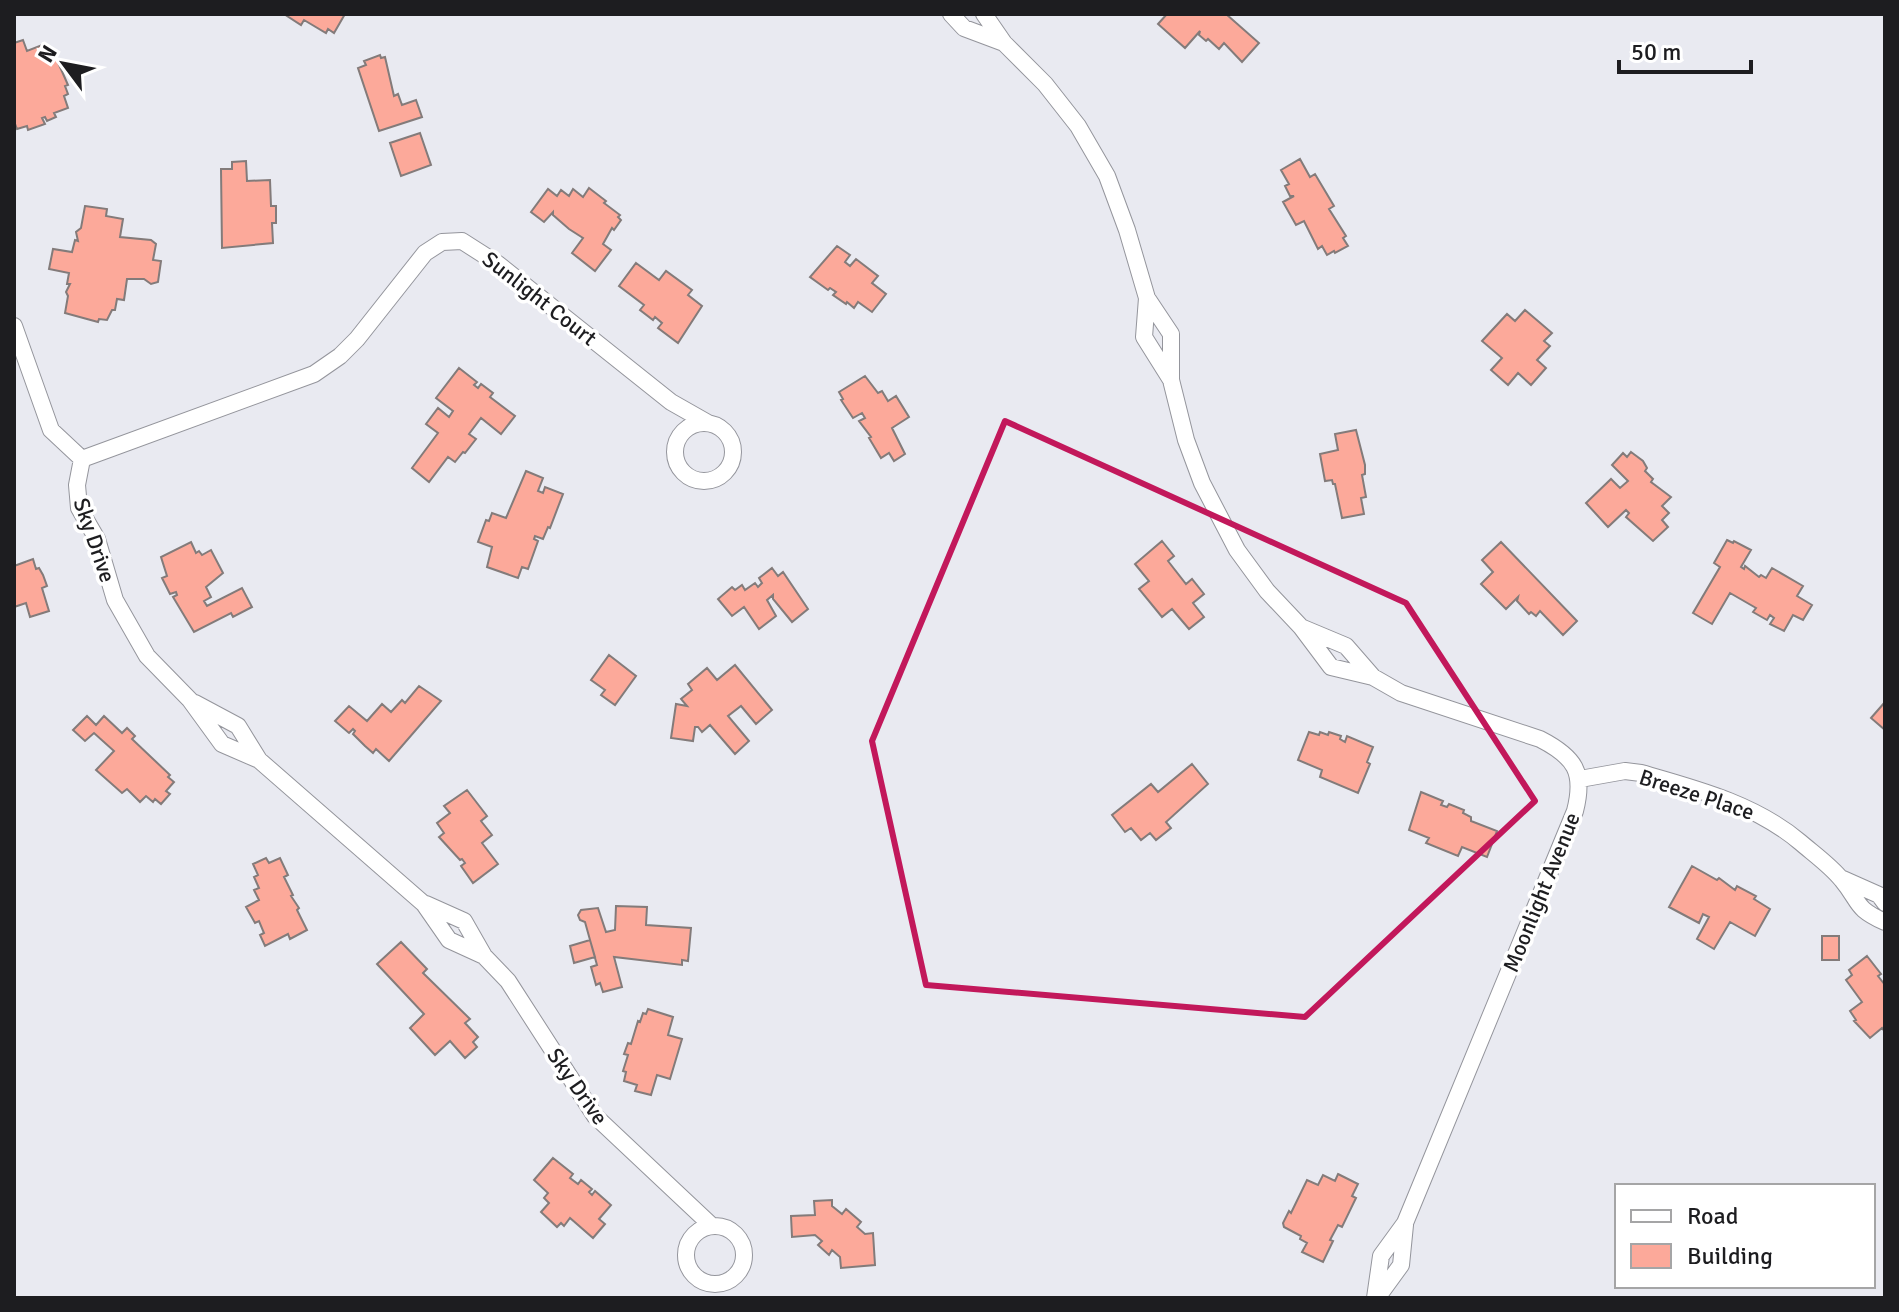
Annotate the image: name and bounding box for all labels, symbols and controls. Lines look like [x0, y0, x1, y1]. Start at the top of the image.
north arrow [24, 24, 104, 104]
scale bar [1619, 24, 1751, 74]
text: 50 m [1631, 37, 1681, 67]
text: N [32, 40, 63, 67]
street label: Sunlight Court [477, 245, 602, 352]
street label: Sky Drive [68, 494, 122, 586]
street label: Breeze Place [1636, 763, 1758, 826]
street label: Moonlight Avenue [1497, 808, 1586, 976]
street label: Sky Drive [541, 1043, 614, 1130]
legend [1615, 1184, 1875, 1288]
text: Road [1687, 1201, 1738, 1231]
text: Building [1687, 1241, 1773, 1271]

